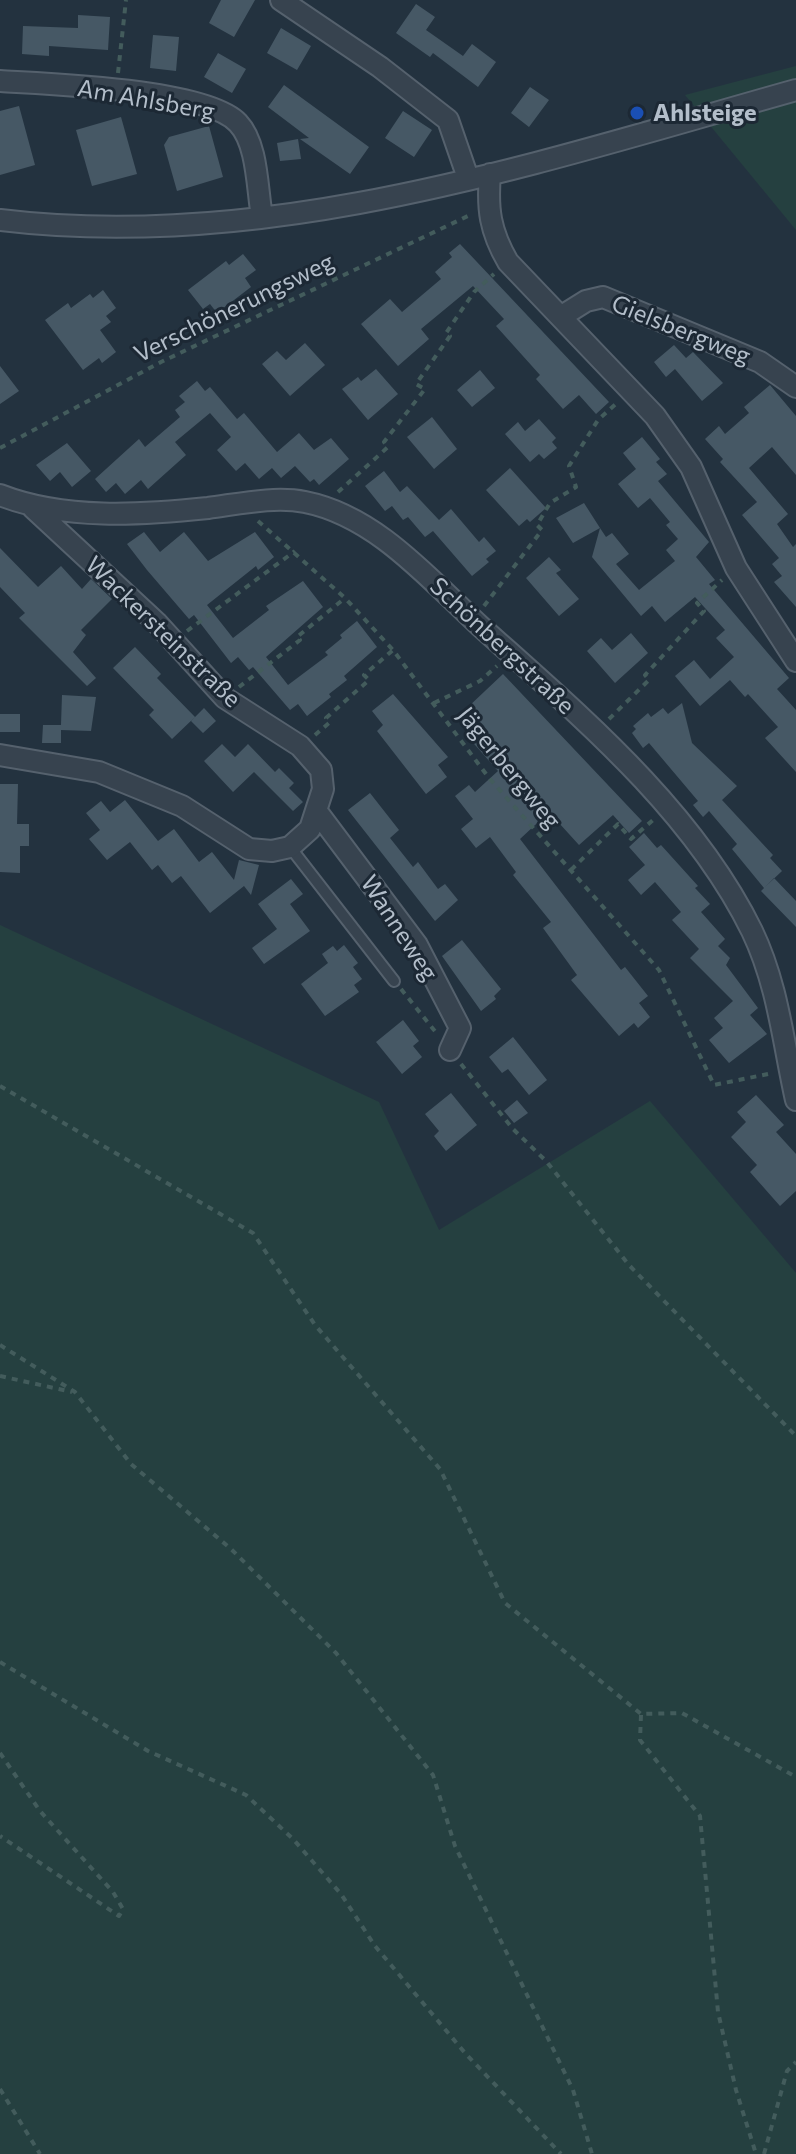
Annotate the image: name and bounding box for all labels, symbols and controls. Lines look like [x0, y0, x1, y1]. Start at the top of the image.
street label: Am Ahlsberg [75, 74, 217, 126]
place label: Ahlsteige [653, 99, 757, 127]
marker: Ahlsteige [628, 104, 646, 122]
street label: Verschönerungsweg [129, 247, 339, 369]
street label: Gielsbergweg [607, 289, 755, 371]
street label: Wackersteinstraße [79, 550, 247, 714]
street label: Schönbergstraße [424, 572, 580, 720]
street label: Jägerbergweg [451, 701, 567, 835]
street label: Wanneweg [354, 870, 444, 986]

